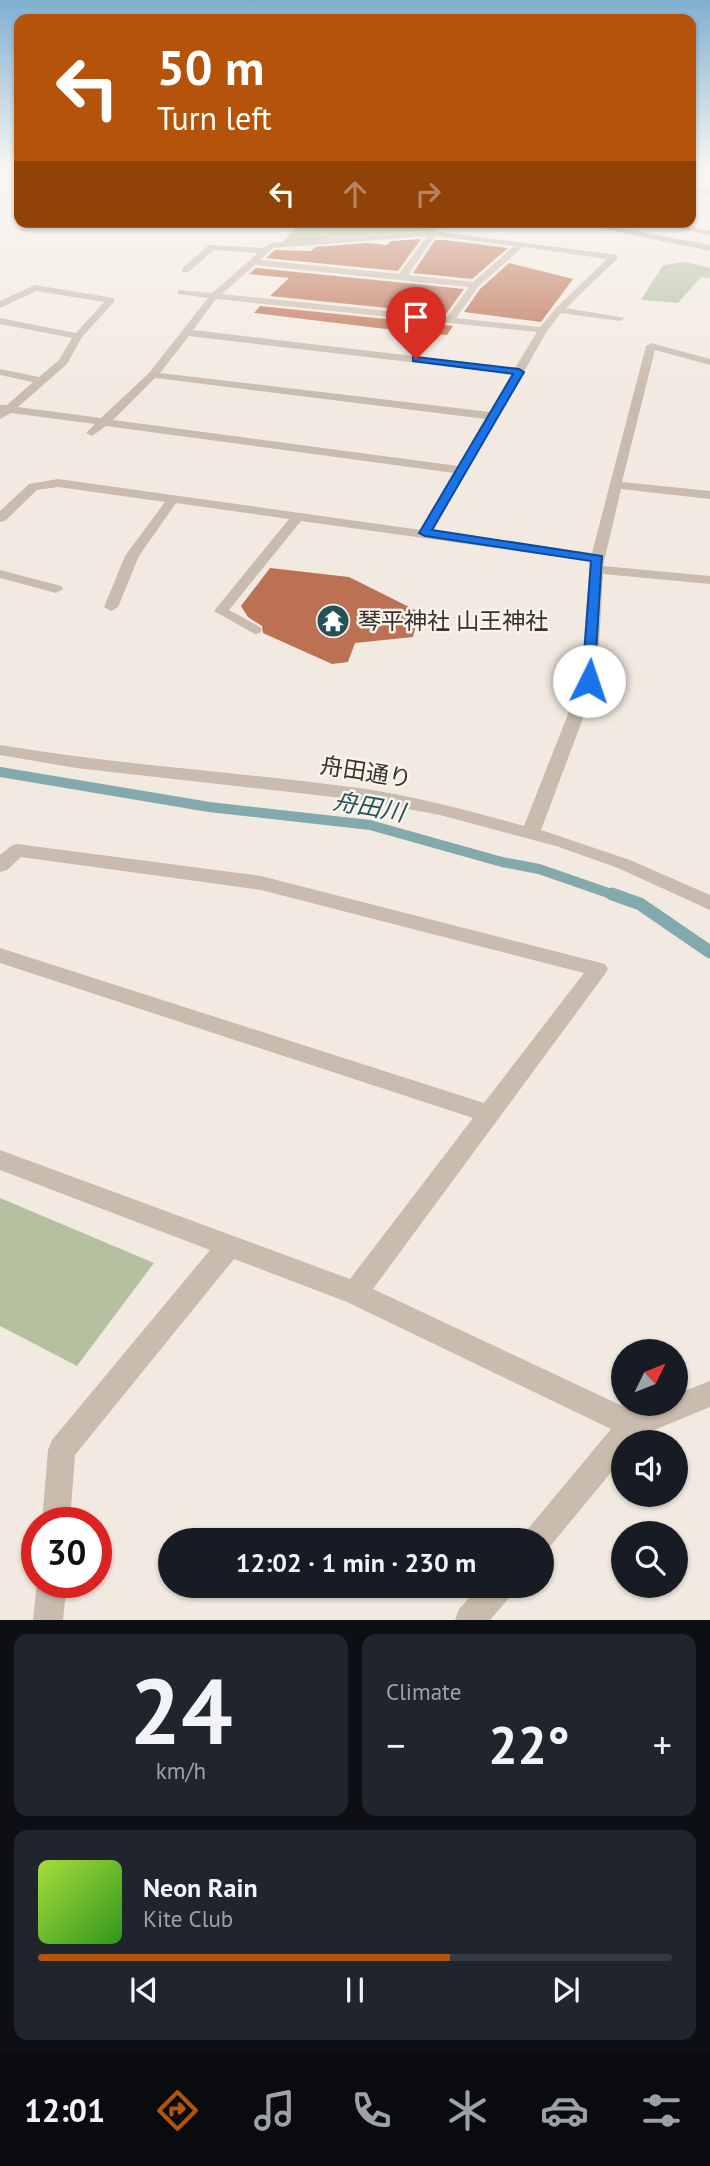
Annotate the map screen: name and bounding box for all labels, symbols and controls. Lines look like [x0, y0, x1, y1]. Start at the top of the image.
text: 50 m [157, 35, 264, 99]
icon: left [42, 42, 133, 133]
text: Turn left [157, 97, 272, 139]
icon: left [263, 175, 301, 213]
icon: ahead [336, 175, 374, 213]
icon: right [409, 175, 447, 213]
pin [386, 287, 446, 359]
icon: arrive [397, 298, 435, 336]
temple icon: 琴平神社 山王神社 [314, 602, 352, 640]
place label: 琴平神社 山王神社 [358, 606, 548, 635]
position arrow [552, 644, 626, 718]
street label: 舟田通り [318, 750, 414, 793]
water label: 舟田川 [331, 785, 410, 829]
north arrow [611, 1339, 688, 1416]
map controls [611, 1339, 688, 1598]
button: sound [611, 1430, 688, 1507]
speed limit sign: 30 [21, 1507, 112, 1598]
button: search [611, 1521, 688, 1598]
text: 12:02 · 1 min · 230 m [236, 1546, 476, 1579]
text: 24 [129, 1651, 233, 1769]
text: Climate [386, 1677, 461, 1706]
text: 22° [488, 1711, 570, 1778]
text: − [386, 1720, 405, 1769]
text: + [653, 1720, 672, 1769]
text: km/h [156, 1756, 206, 1785]
text: Neon Rain [143, 1871, 258, 1904]
text: Kite Club [143, 1904, 233, 1933]
icon: previous [125, 1971, 163, 2009]
icon: pause [336, 1971, 374, 2009]
icon: next [547, 1971, 585, 2009]
icon: directions [153, 2086, 202, 2135]
icon: music [250, 2086, 299, 2135]
icon: phone [347, 2086, 396, 2135]
icon: climate [443, 2086, 492, 2135]
icon: car [540, 2086, 589, 2135]
icon: filters [637, 2086, 686, 2135]
text: 12:01 [24, 2089, 105, 2131]

